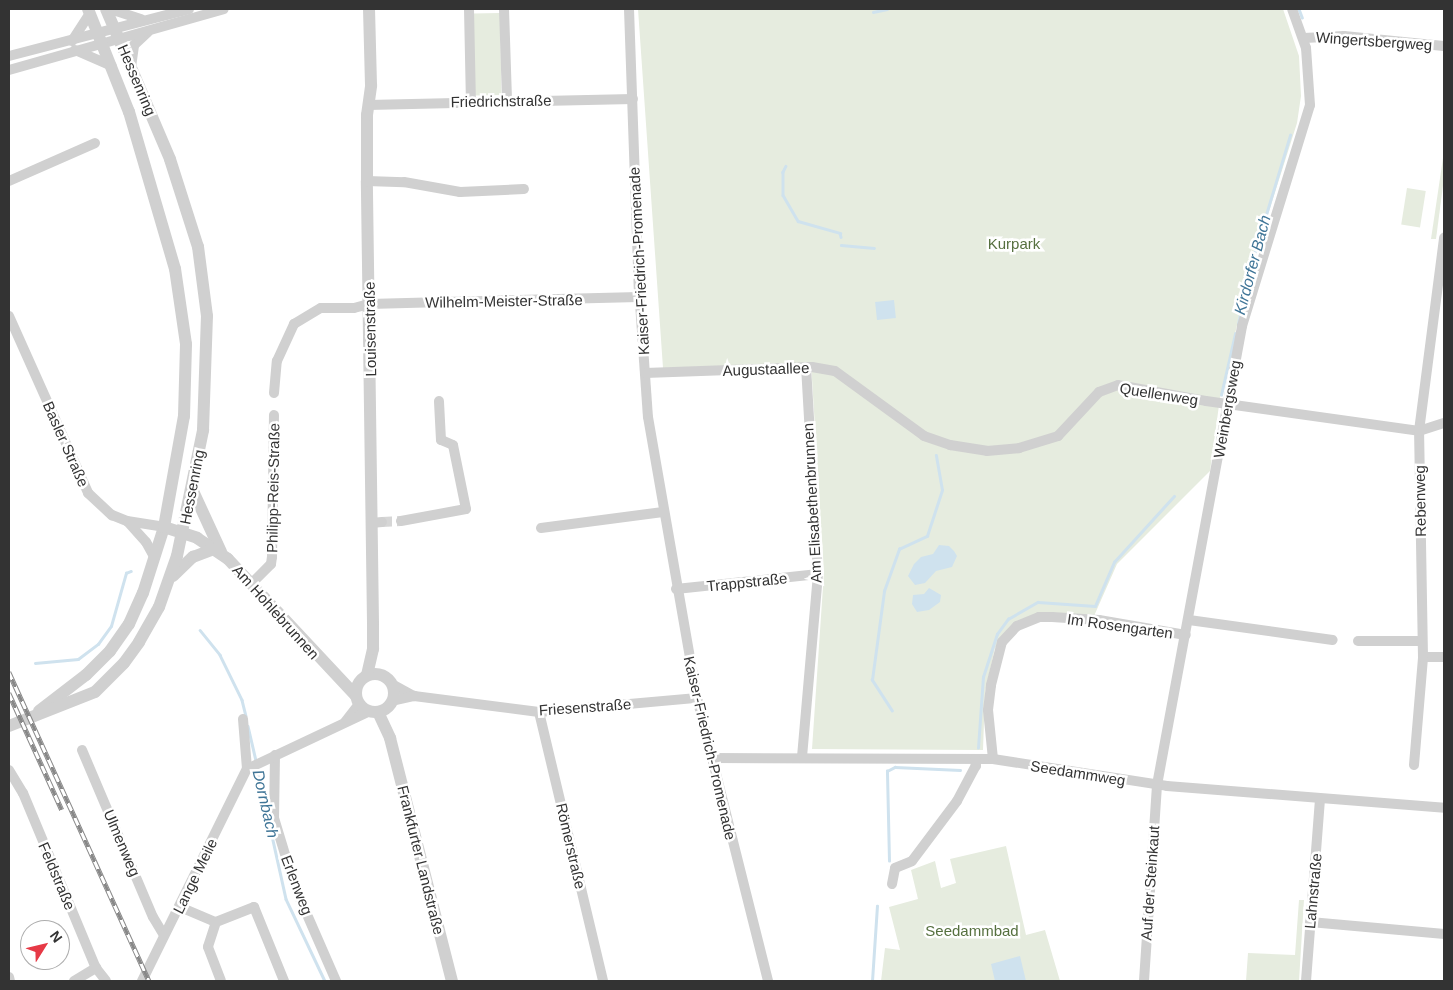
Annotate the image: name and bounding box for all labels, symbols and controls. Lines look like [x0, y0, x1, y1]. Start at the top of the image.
street label: Wingertsbergweg [1315, 28, 1433, 54]
street label: Hessenring [114, 42, 160, 118]
street label: Friedrichstraße [450, 91, 552, 111]
street label: Kaiser-Friedrich-Promenade [625, 166, 653, 356]
water label: Kirdorfer Bach [1230, 213, 1276, 317]
park label: Kurpark [988, 235, 1040, 253]
street label: Louisenstraße [360, 281, 380, 377]
street label: Wilhelm-Meister-Straße [425, 291, 583, 311]
street label: Augustaallee [722, 358, 810, 380]
street label: Weinbergsweg [1210, 359, 1244, 459]
street label: Quellenweg [1118, 379, 1200, 409]
street label: Basler Straße [39, 398, 93, 490]
street label: Philipp-Reis-Straße [263, 423, 283, 553]
street label: Am Elisabethenbrunnen [799, 423, 825, 583]
street label: Hessenring [176, 448, 208, 526]
street label: Rebenweg [1410, 465, 1430, 537]
street label: Am Hohlebrunnen [229, 561, 323, 663]
street label: Trappstraße [706, 569, 788, 595]
street label: Im Rosengarten [1066, 610, 1174, 642]
street label: Kaiser-Friedrich-Promenade [680, 654, 740, 842]
street label: Friesenstraße [538, 695, 632, 719]
street label: Seedammweg [1029, 757, 1127, 789]
water label: Dornbach [248, 768, 282, 840]
street label: Frankfurter Landstraße [394, 783, 448, 937]
street label: Römerstraße [552, 801, 590, 891]
street label: Ulmenweg [100, 807, 144, 879]
street label: Auf der Steinkaut [1137, 825, 1163, 941]
street label: Lange Meile [169, 835, 221, 917]
street label: Feldstraße [35, 839, 79, 913]
street label: Lahnstraße [1301, 852, 1325, 930]
street label: Erlenweg [277, 853, 317, 917]
north arrow [20, 920, 70, 970]
park label: Seedammbad [925, 922, 1019, 940]
text: N [47, 928, 66, 946]

